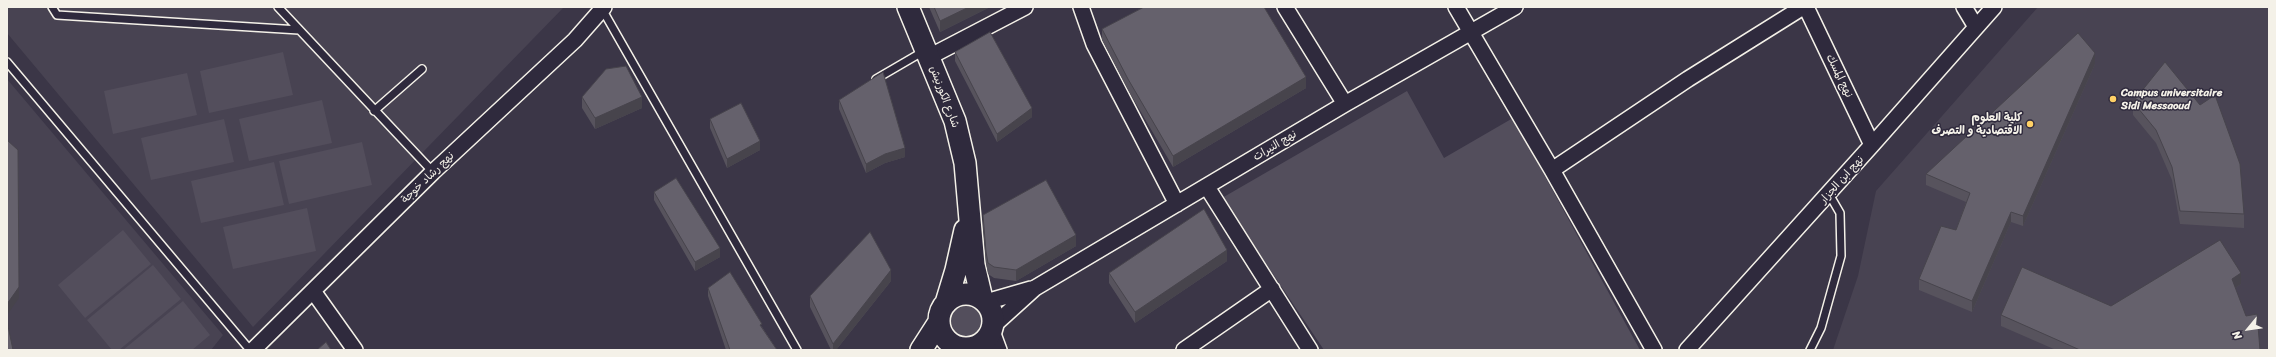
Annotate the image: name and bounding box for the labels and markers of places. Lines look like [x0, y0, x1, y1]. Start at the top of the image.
place label: Campus universitaire Sidi Messaoud [2121, 86, 2222, 112]
marker: Campus universitaire Sidi Messaoud [2108, 94, 2118, 104]
place label: كلية العلوم الاقتصادية و التصرف [1931, 111, 2022, 137]
marker: كلية العلوم الاقتصادية و التصرف [2025, 119, 2035, 129]

